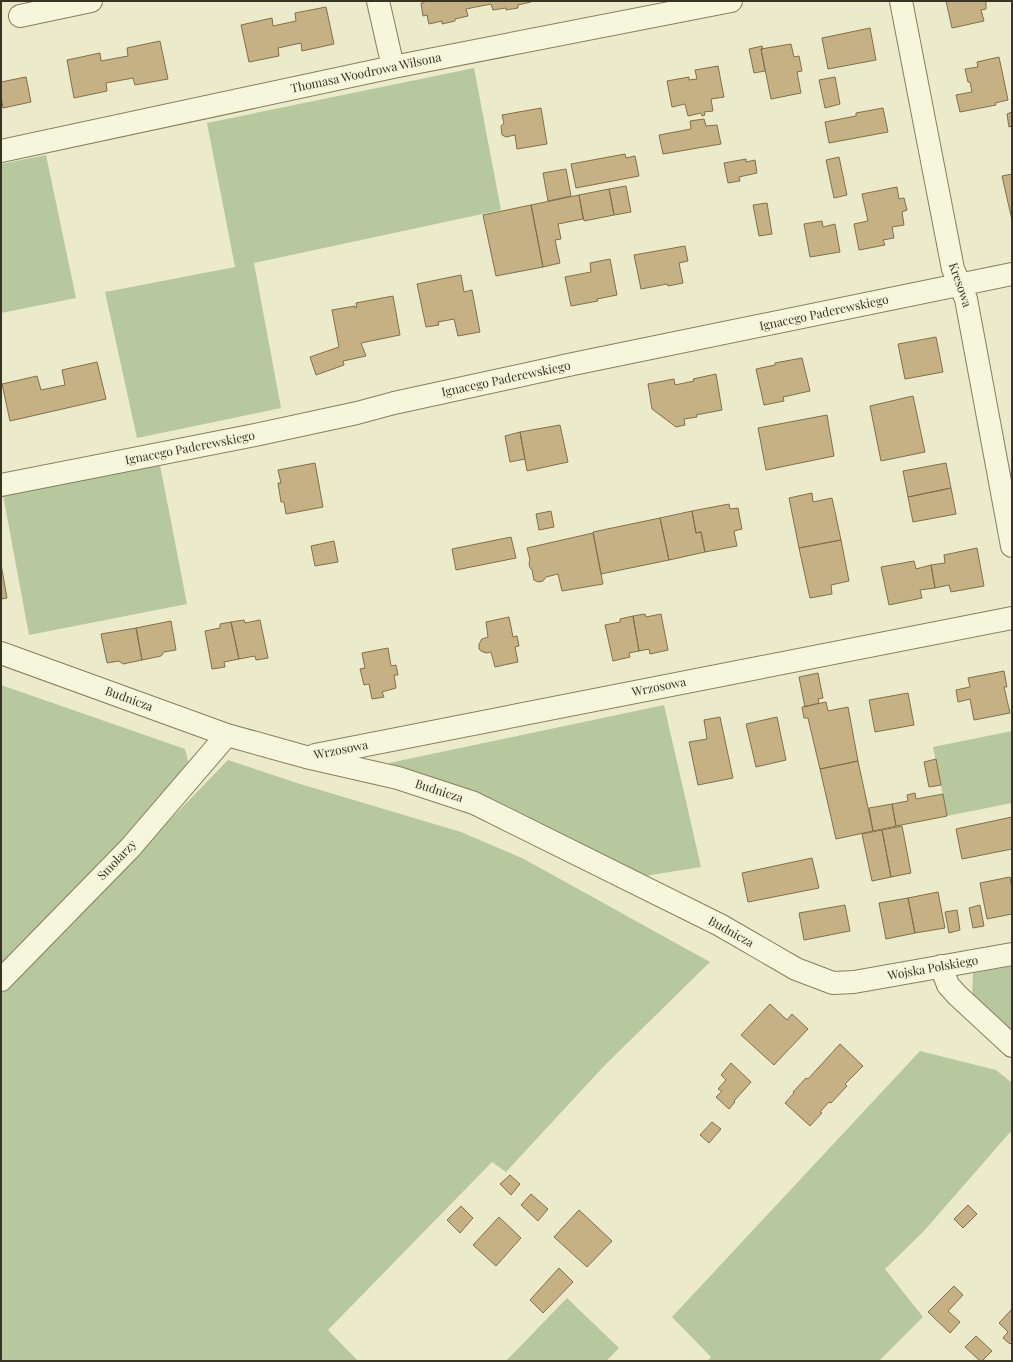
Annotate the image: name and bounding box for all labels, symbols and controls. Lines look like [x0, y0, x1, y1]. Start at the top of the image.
street label: Thomasa Woodrowa Wilsona [289, 48, 442, 96]
street label: Kresowa [946, 260, 976, 309]
street label: Ignacego Paderewskiego [758, 290, 890, 334]
street label: Ignacego Paderewskiego [440, 356, 572, 400]
street label: Ignacego Paderewskiego [124, 427, 256, 467]
street label: Wrzosowa [629, 673, 687, 699]
street label: Budnicza [103, 682, 155, 714]
street label: Wrzosowa [311, 736, 369, 762]
street label: Budnicza [413, 775, 465, 805]
street label: Smolarzy [93, 836, 139, 883]
street label: Budnicza [706, 912, 757, 950]
street label: Wojska Polskiego [885, 951, 980, 983]

